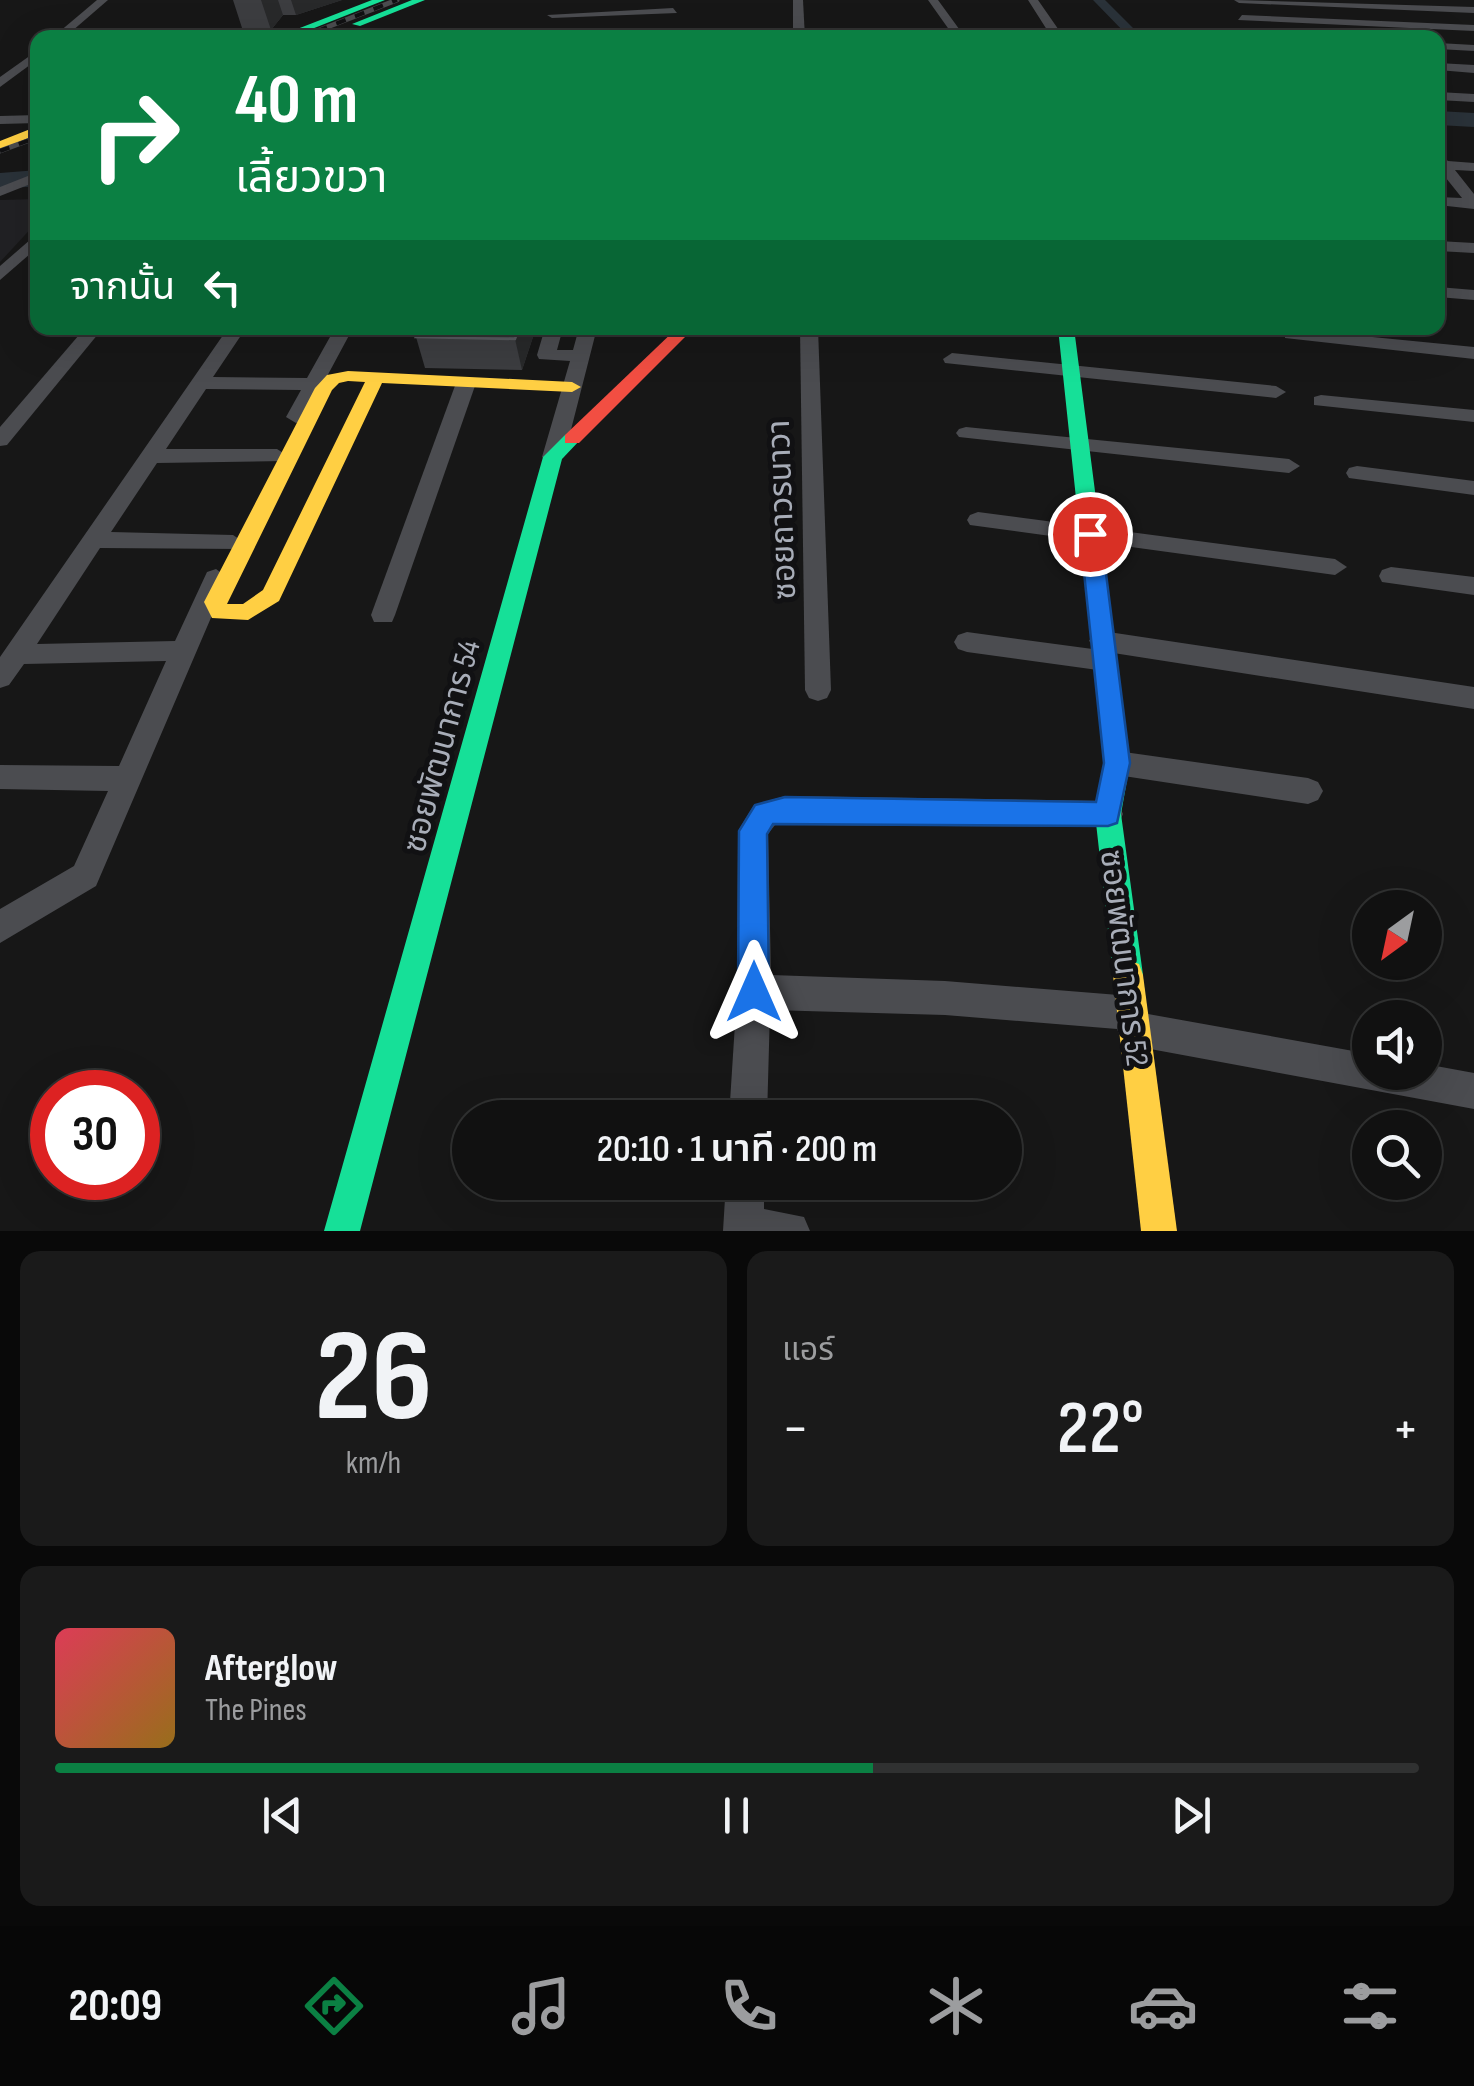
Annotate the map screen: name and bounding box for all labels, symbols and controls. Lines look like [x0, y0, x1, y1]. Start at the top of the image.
text: 40 m [235, 59, 358, 143]
icon: right [70, 70, 200, 200]
text: เลี้ยวขวา [235, 151, 387, 206]
icon: left [195, 260, 250, 315]
text: จากนั้น [70, 265, 175, 310]
street label: ซอยถาวรนาวา [760, 419, 805, 601]
pin [1048, 492, 1133, 577]
icon: arrive [1063, 507, 1118, 562]
street label: ซอยพัฒนาการ 54 [395, 636, 490, 857]
street label: ซอยพัฒนาการ 52 [1091, 848, 1156, 1069]
north arrow [1352, 890, 1442, 980]
map controls [1352, 890, 1442, 1200]
position arrow [702, 940, 806, 1044]
button: sound [1352, 1000, 1442, 1090]
speed limit sign: 30 [30, 1070, 160, 1200]
button: search [1352, 1110, 1442, 1200]
text: 20:10 · 1 นาที · 200 m [597, 1127, 877, 1172]
text: 26 [314, 1301, 433, 1457]
text: แอร์ [782, 1331, 834, 1370]
text: 22° [1057, 1384, 1144, 1475]
text: − [782, 1396, 809, 1463]
text: + [1392, 1396, 1419, 1463]
text: km/h [346, 1444, 401, 1483]
text: Afterglow [205, 1646, 338, 1691]
text: The Pines [205, 1691, 307, 1730]
icon: previous [255, 1788, 310, 1843]
icon: pause [709, 1788, 764, 1843]
icon: next [1164, 1788, 1219, 1843]
icon: directions [299, 1971, 369, 2041]
icon: music [506, 1971, 576, 2041]
icon: phone [714, 1971, 784, 2041]
icon: climate [921, 1971, 991, 2041]
icon: car [1128, 1971, 1198, 2041]
icon: filters [1335, 1971, 1405, 2041]
text: 20:09 [69, 1979, 162, 2034]

